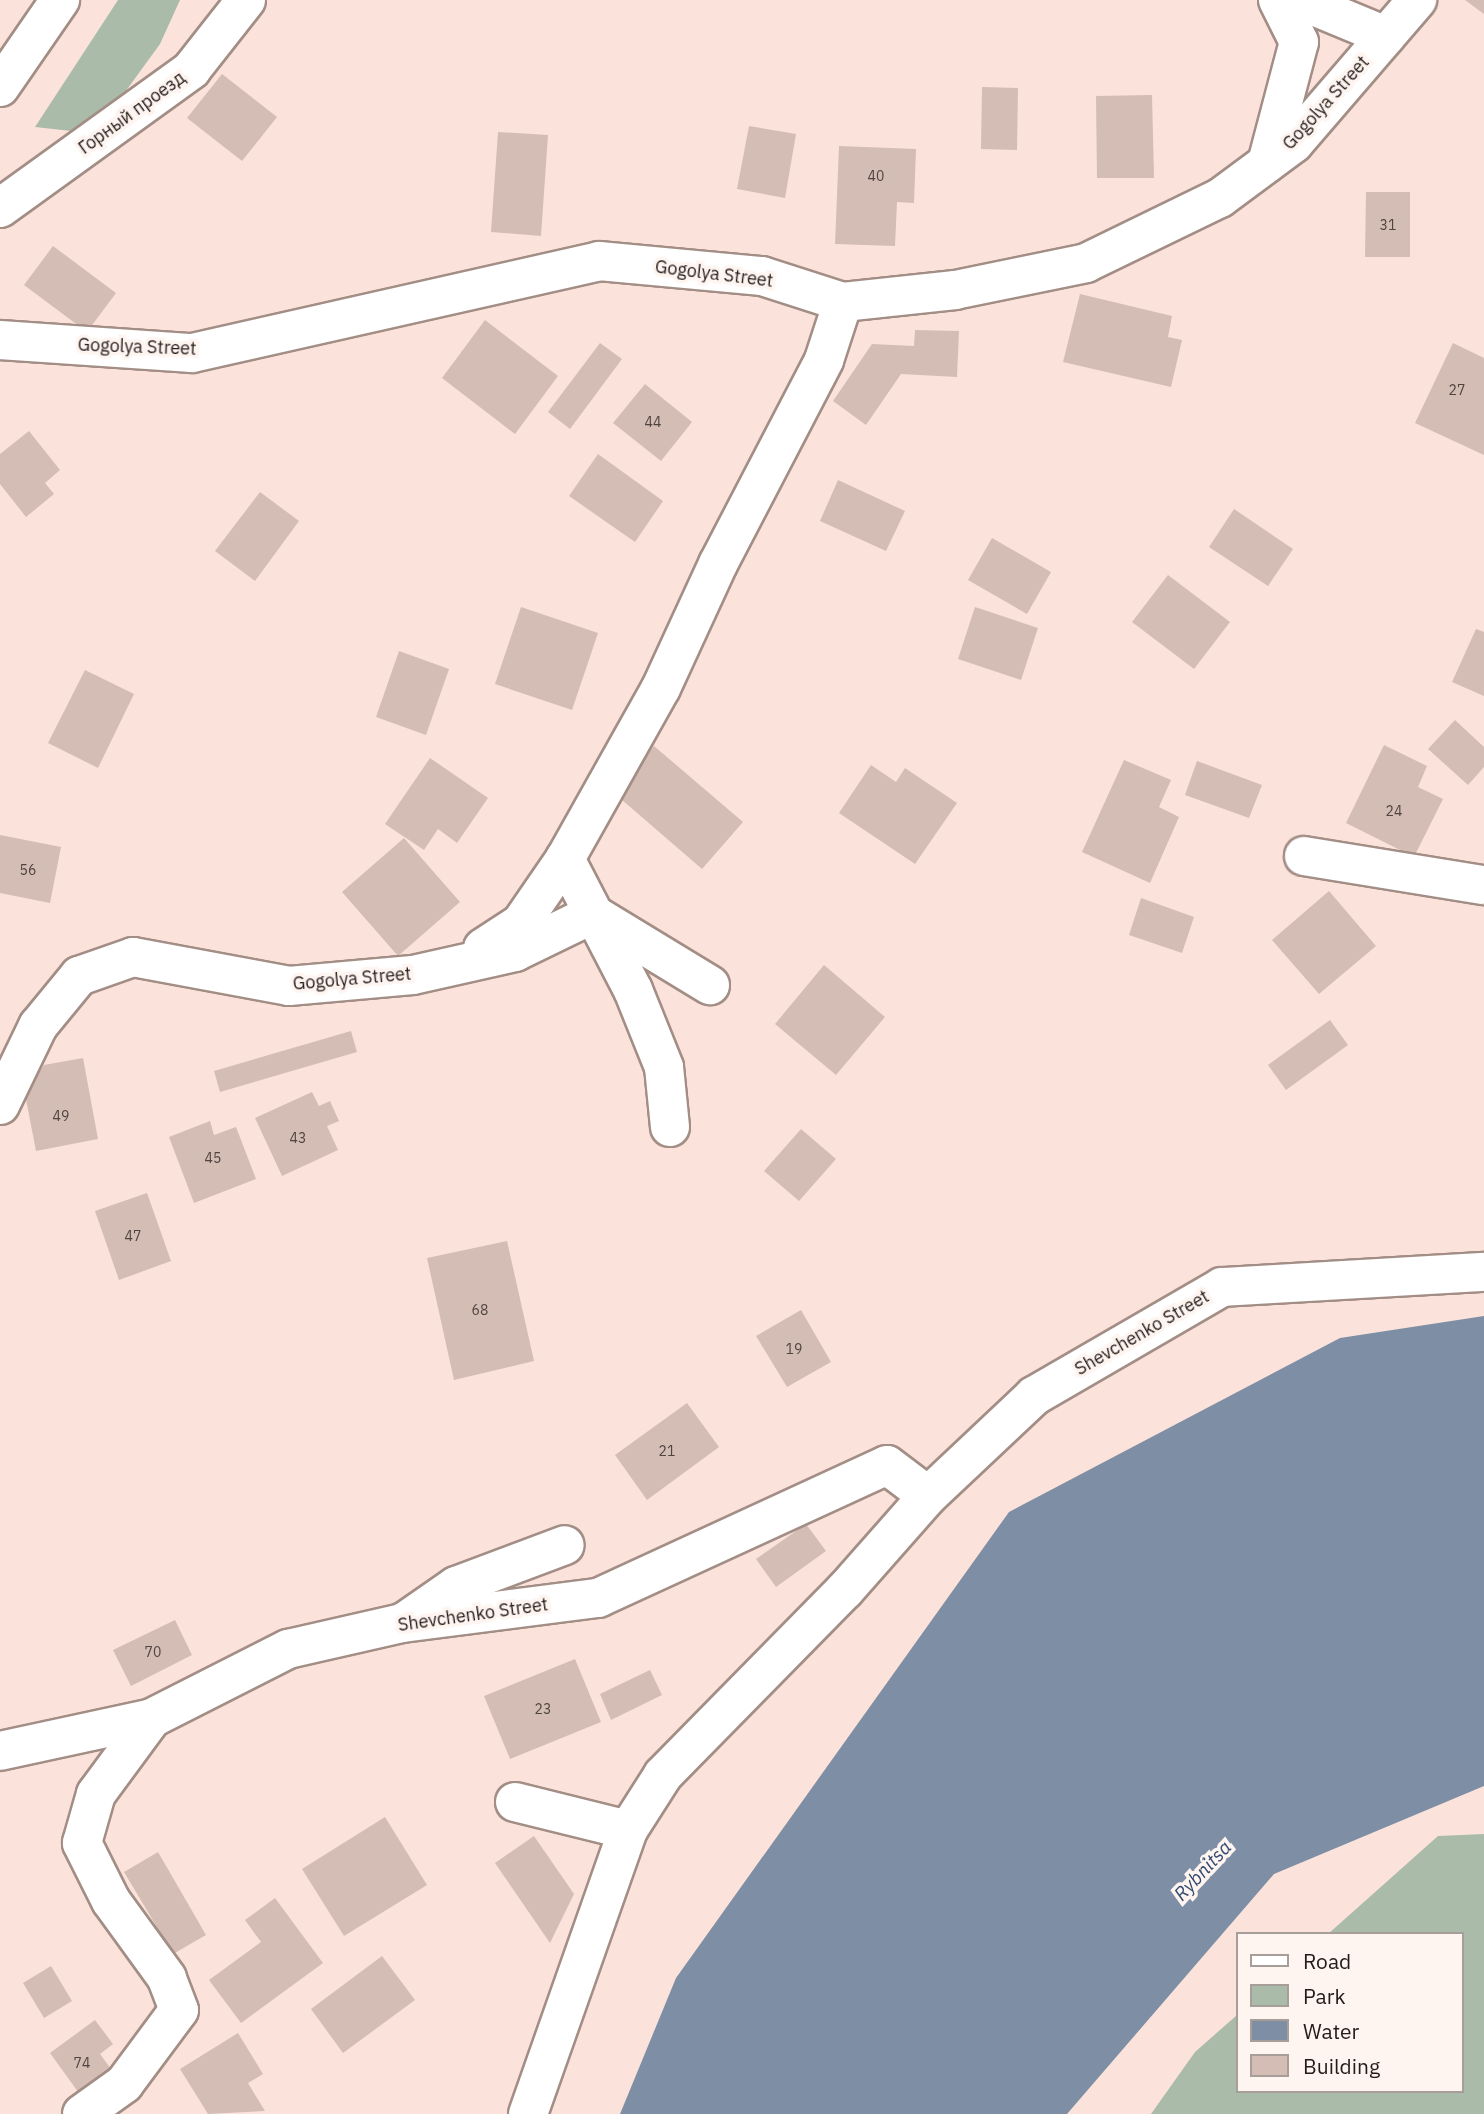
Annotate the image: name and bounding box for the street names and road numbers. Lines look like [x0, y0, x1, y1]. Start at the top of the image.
street label: Gogolya Street [1278, 52, 1374, 154]
street label: Горный проезд [74, 67, 190, 159]
street label: Gogolya Street [654, 256, 774, 292]
street label: Gogolya Street [77, 334, 197, 360]
street label: Gogolya Street [292, 963, 412, 995]
street label: Shevchenko Street [1071, 1286, 1213, 1380]
street label: Shevchenko Street [397, 1594, 549, 1636]

